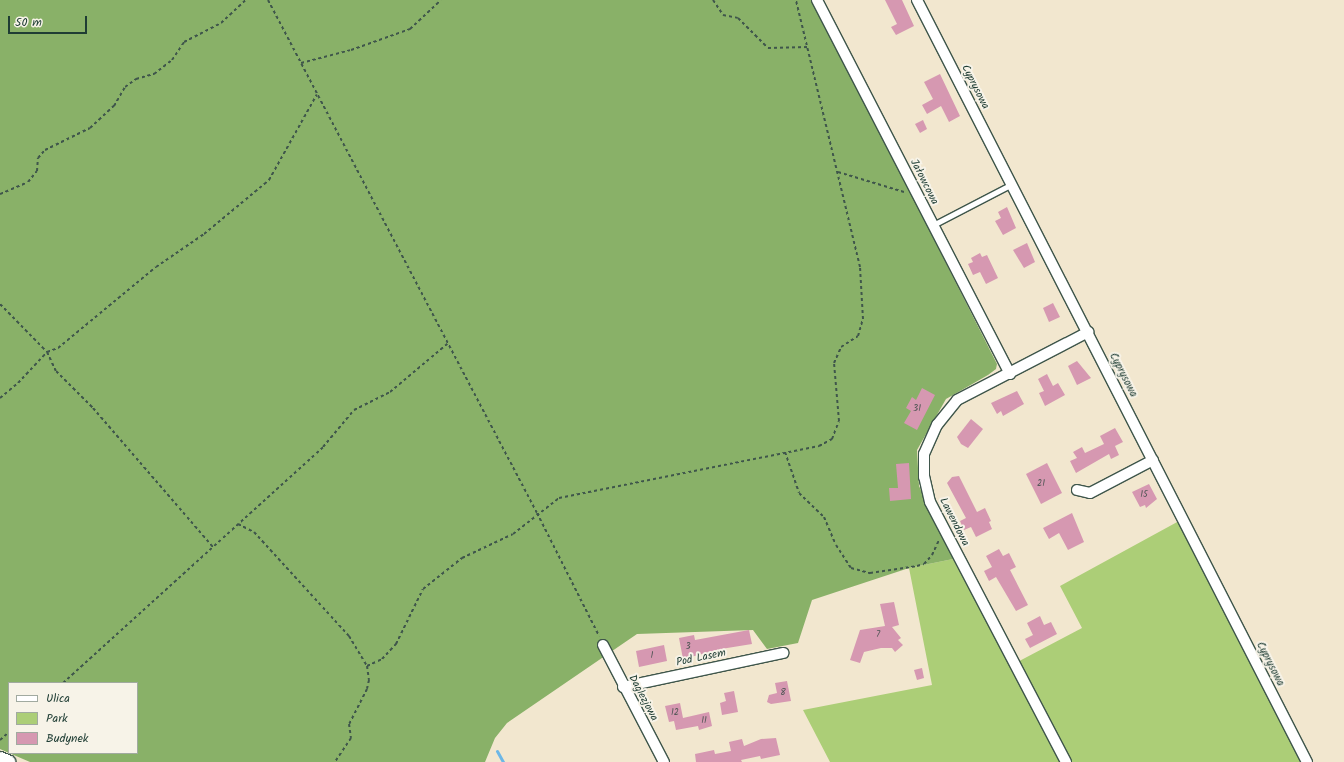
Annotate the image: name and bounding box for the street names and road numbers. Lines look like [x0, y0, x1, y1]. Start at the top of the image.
street label: Cyprysowa [958, 63, 992, 111]
street label: Jałowcowa [907, 157, 941, 207]
street label: Cyprysowa [1106, 351, 1140, 399]
street label: Lawendowa [936, 496, 972, 548]
street label: Cyprysowa [1253, 640, 1287, 688]
street label: Pod Lasem [675, 646, 727, 670]
street label: Daglezjowa [625, 673, 661, 723]

